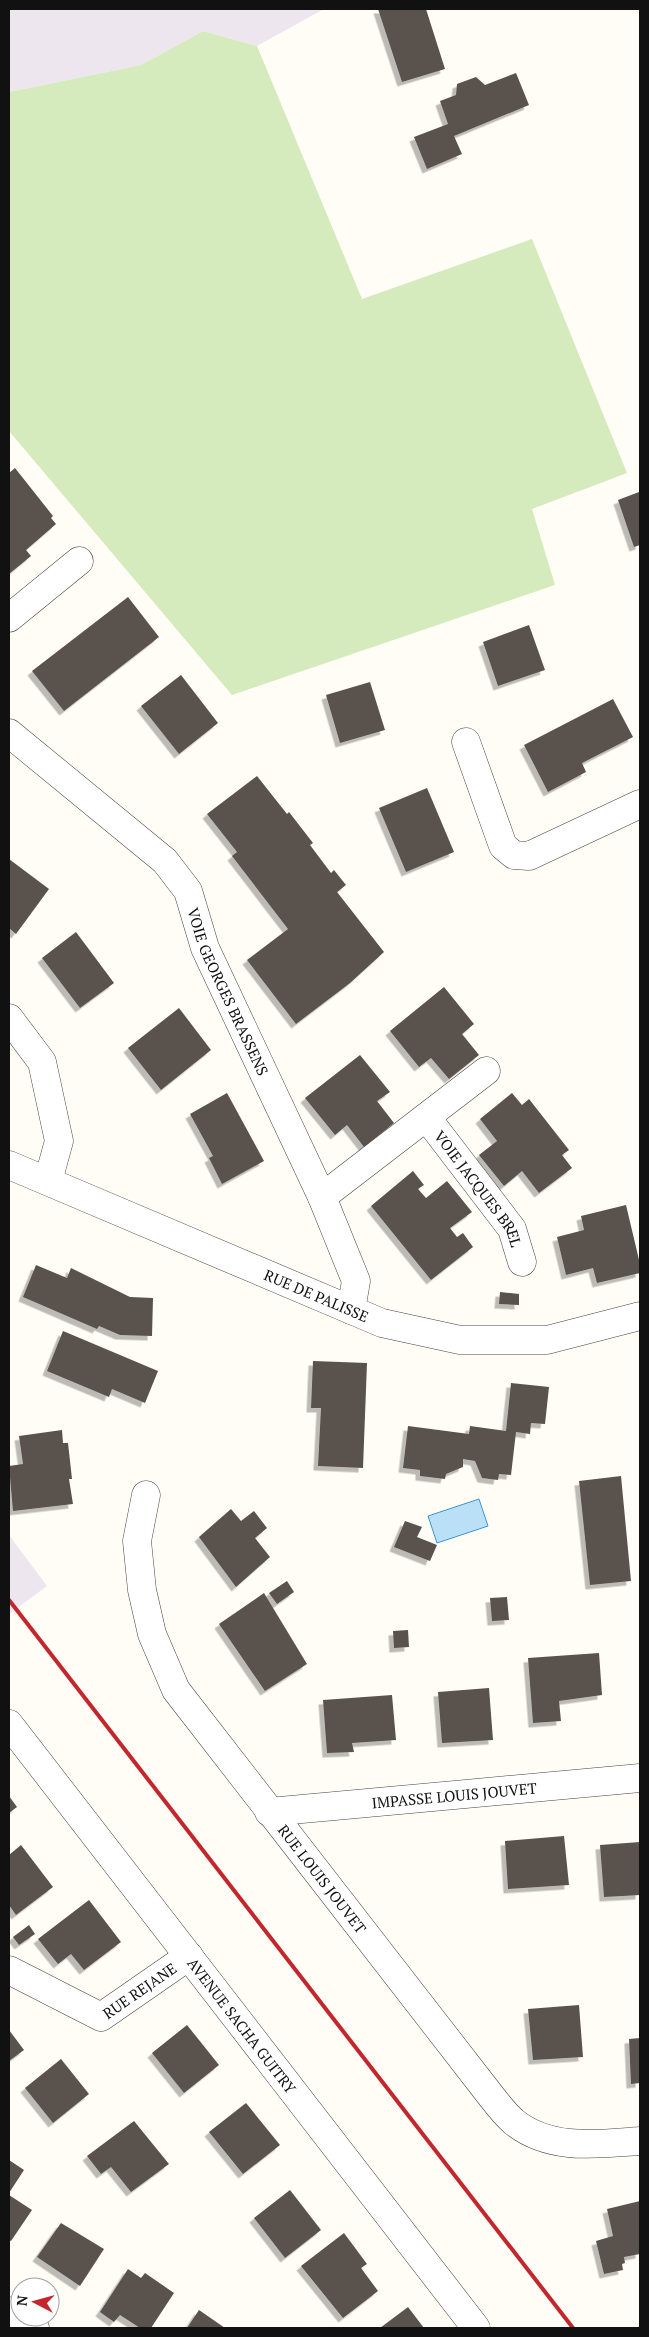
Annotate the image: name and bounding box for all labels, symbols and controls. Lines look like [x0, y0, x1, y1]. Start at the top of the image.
street label: VOIE GEORGES BRASSENS [183, 905, 273, 1079]
street label: VOIE JACQUES BREL [430, 1126, 527, 1249]
street label: RUE DE PALISSE [261, 1264, 372, 1326]
street label: IMPASSE LOUIS JOUVET [371, 1778, 538, 1813]
street label: RUE LOUIS JOUVET [274, 1820, 371, 1937]
street label: AVENUE SACHA GUITRY [183, 1954, 301, 2098]
street label: RUE REJANE [99, 1958, 180, 2023]
north arrow [10, 2277, 60, 2327]
text: N [12, 2294, 32, 2307]

